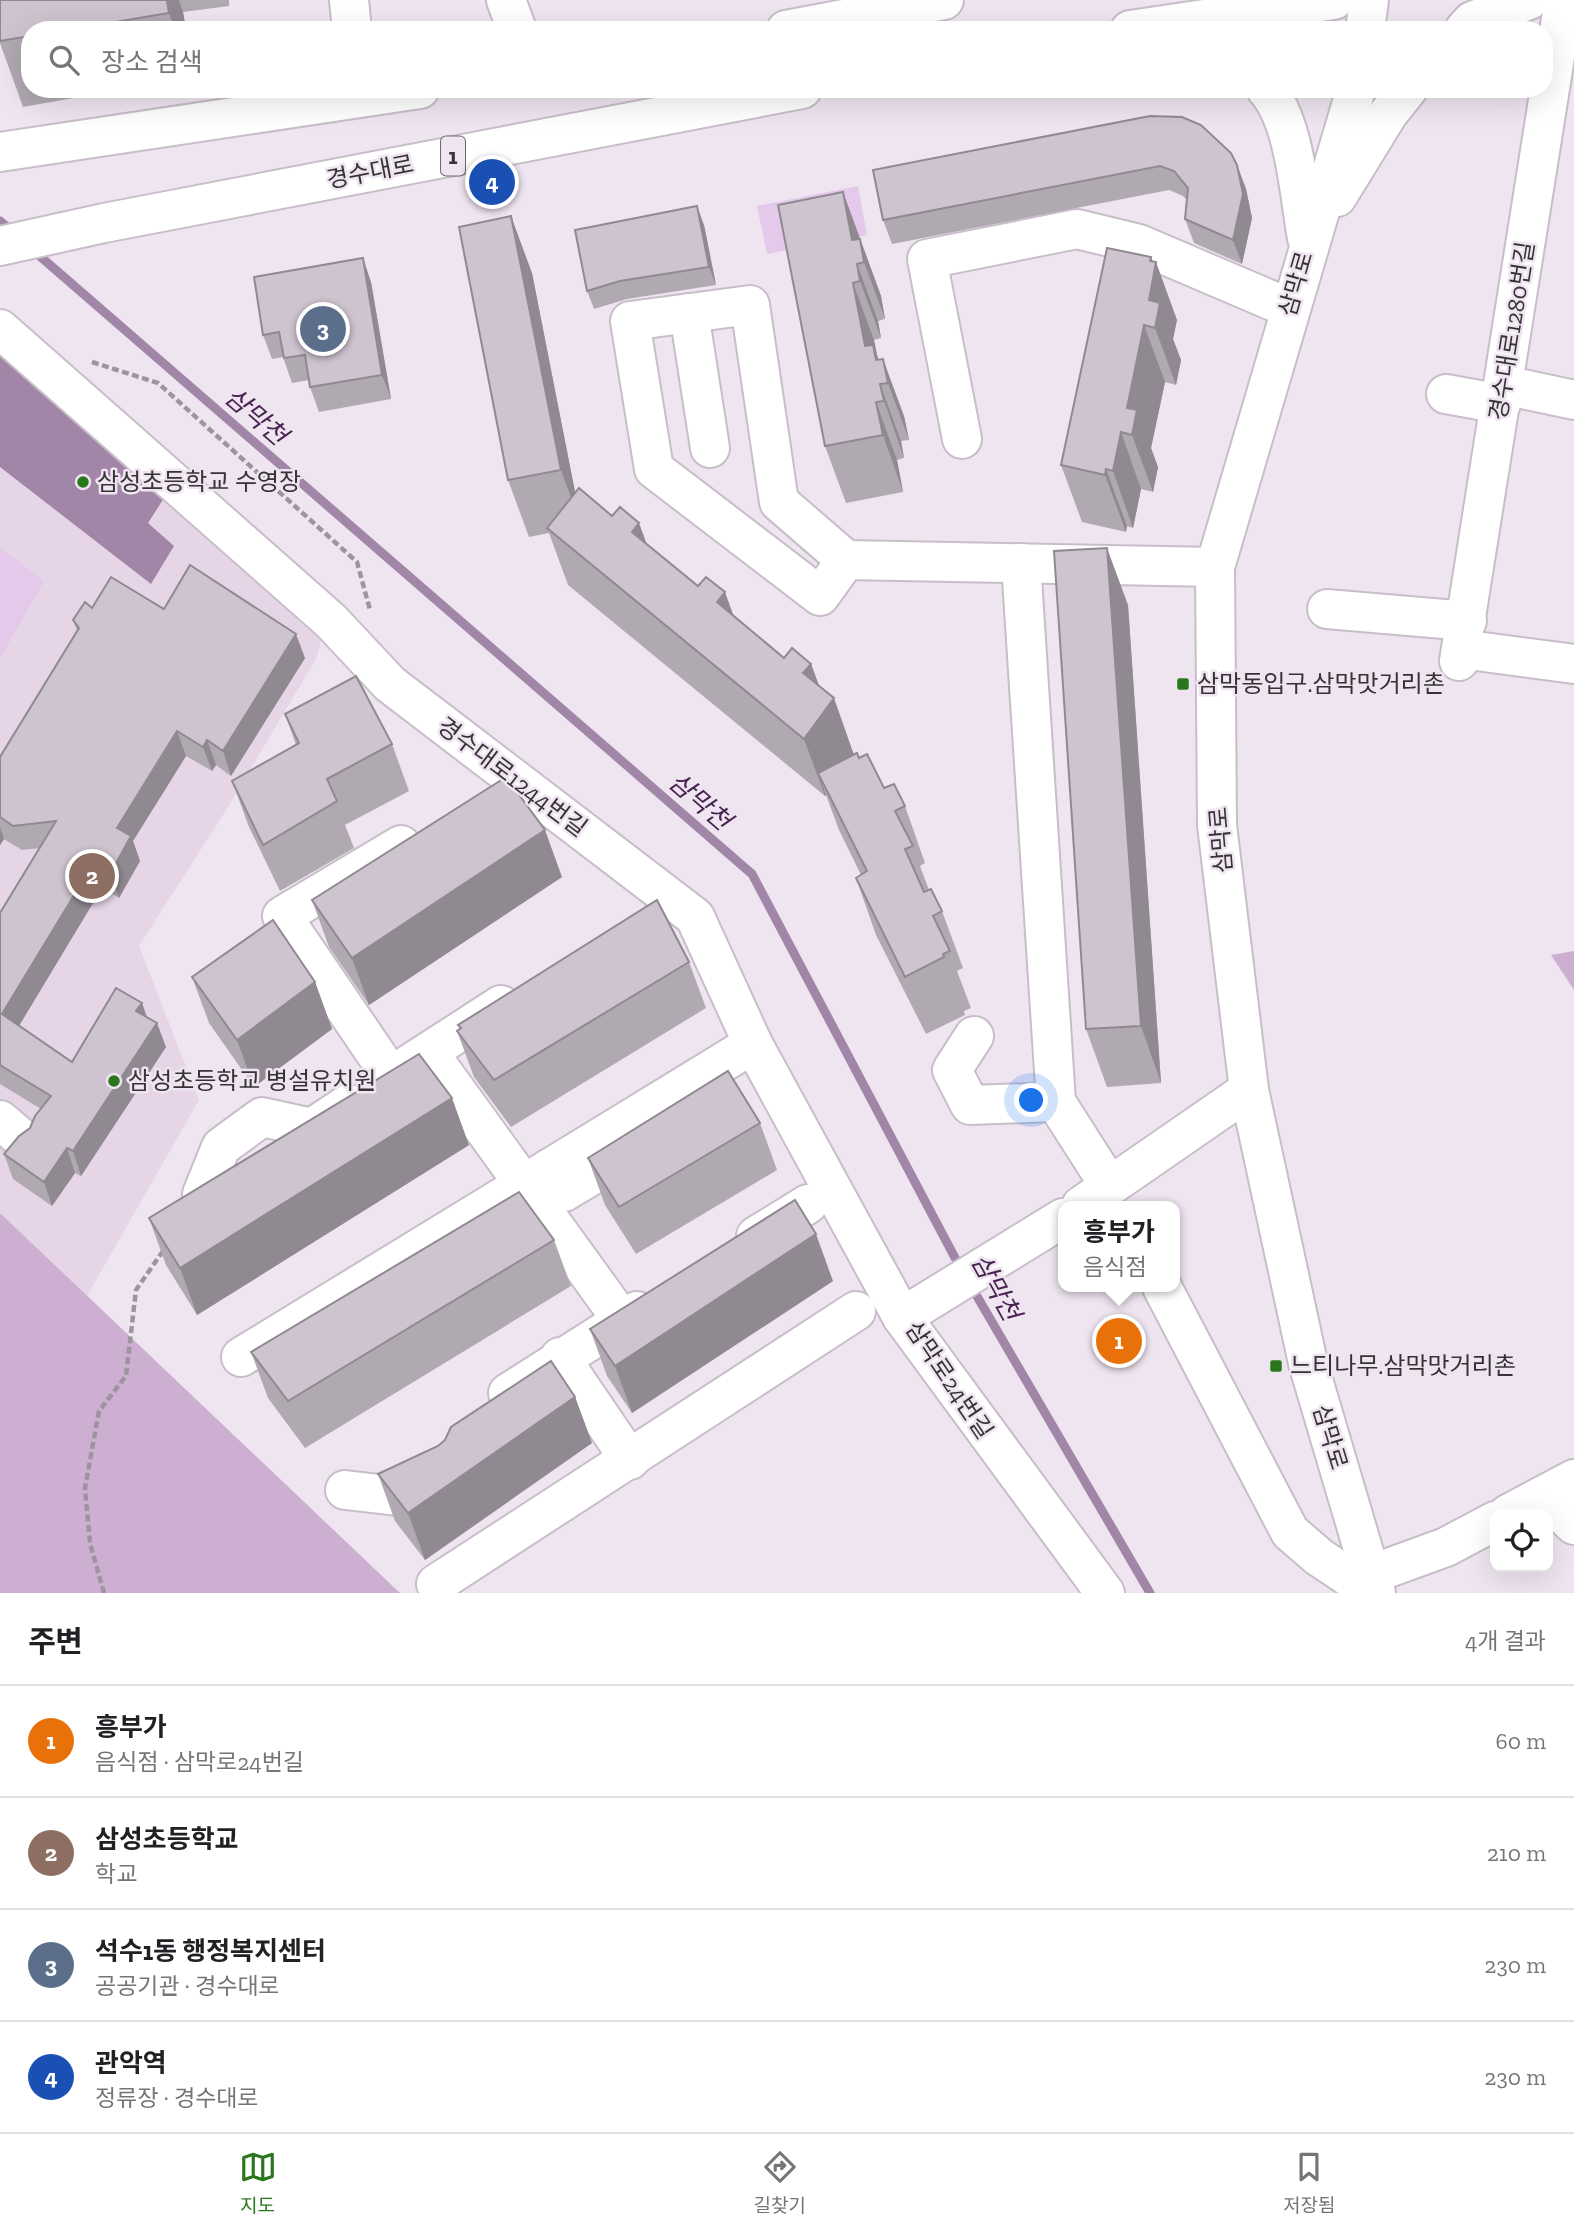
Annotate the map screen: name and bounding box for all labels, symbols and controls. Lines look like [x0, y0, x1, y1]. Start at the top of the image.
search box [21, 21, 1553, 98]
icon: search [45, 41, 83, 79]
text: 장소 검색 [101, 46, 203, 78]
road number: 1 [441, 136, 465, 176]
street label: 경수대로 [324, 149, 416, 194]
pin: 4 [469, 156, 515, 208]
street label: 경수대로1280번길 [1483, 239, 1540, 422]
street label: 삼막로 [1272, 248, 1319, 320]
pin: 3 [300, 303, 346, 355]
water label: 삼막천 [218, 380, 296, 454]
place label: 삼성초등학교 수영장 [97, 467, 301, 496]
marker: 삼성초등학교 수영장 [75, 474, 91, 490]
place label: 삼막동입구.삼막맛거리촌 [1197, 669, 1445, 698]
marker: 삼막동입구.삼막맛거리촌 [1175, 676, 1191, 692]
street label: 경수대로1244번길 [432, 711, 593, 842]
water label: 삼막천 [662, 765, 740, 839]
street label: 삼막로 [1203, 806, 1238, 874]
pin: 2 [69, 850, 115, 902]
place label: 삼성초등학교 병설유치원 [128, 1066, 376, 1095]
marker: 삼성초등학교 병설유치원 [106, 1073, 122, 1089]
your location [1014, 1083, 1048, 1117]
popup [1058, 1201, 1180, 1292]
text: 흥부가 [1083, 1216, 1155, 1248]
water label: 삼막천 [965, 1248, 1029, 1329]
text: 음식점 [1083, 1253, 1147, 1281]
street label: 삼막로24번길 [899, 1315, 999, 1444]
pin: 1 [1096, 1315, 1142, 1367]
place label: 느티나무.삼막맛거리촌 [1290, 1351, 1516, 1380]
marker: 느티나무.삼막맛거리촌 [1268, 1358, 1284, 1374]
street label: 삼막로 [1307, 1401, 1354, 1473]
map controls [1490, 1509, 1553, 1572]
button: locate [1490, 1509, 1553, 1572]
text: 주변 [28, 1624, 83, 1660]
text: 4개 결과 [1465, 1627, 1546, 1655]
text: 흥부가 [95, 1711, 167, 1743]
text: 1 [46, 1727, 56, 1755]
text: 60 m [1495, 1727, 1546, 1755]
text: 음식점 · 삼막로24번길 [95, 1748, 304, 1776]
text: 삼성초등학교 [95, 1823, 239, 1855]
text: 2 [45, 1839, 57, 1867]
text: 210 m [1487, 1839, 1546, 1867]
text: 학교 [95, 1860, 137, 1888]
text: 석수1동 행정복지센터 [95, 1935, 326, 1967]
text: 3 [45, 1951, 57, 1979]
text: 230 m [1485, 1951, 1546, 1979]
text: 공공기관 · 경수대로 [95, 1972, 280, 2000]
text: 관악역 [95, 2047, 167, 2079]
text: 4 [44, 2063, 58, 2091]
text: 230 m [1485, 2063, 1546, 2091]
text: 정류장 · 경수대로 [95, 2084, 259, 2112]
tab: 지도 [239, 2148, 277, 2217]
tab: 길찾기 [754, 2148, 806, 2217]
tab: 저장됨 [1283, 2148, 1335, 2217]

